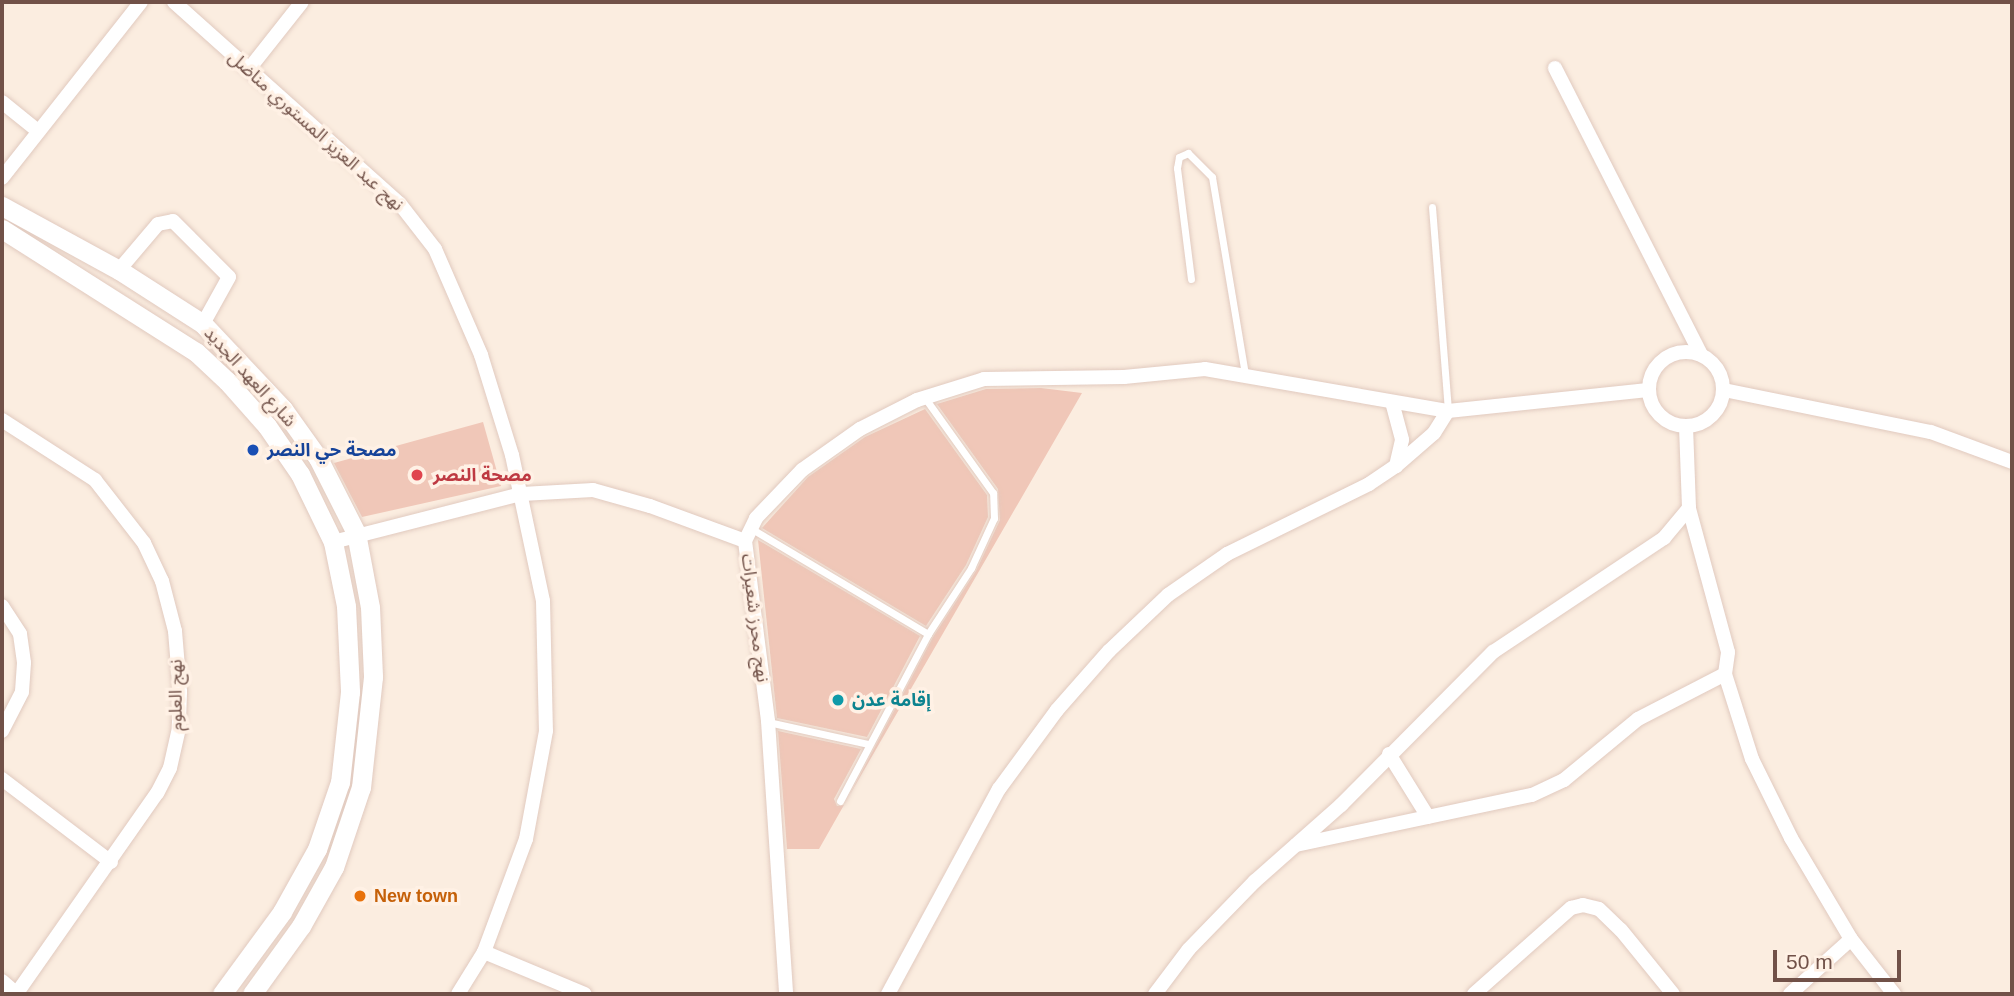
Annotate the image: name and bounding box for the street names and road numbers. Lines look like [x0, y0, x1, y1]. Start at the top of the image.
street label: نهج عبد العزيز المستوري مناضل [224, 47, 408, 215]
street label: شارع العهد الجديد [199, 323, 301, 431]
street label: نهج محرز شعيرات [736, 552, 774, 684]
street label: نهج العلوم [165, 659, 187, 731]

